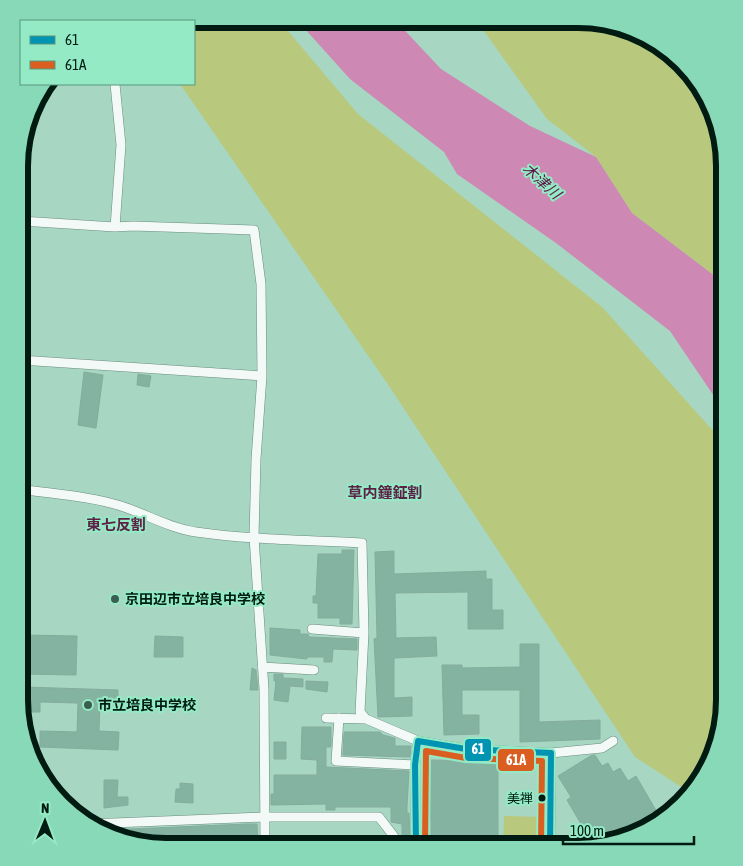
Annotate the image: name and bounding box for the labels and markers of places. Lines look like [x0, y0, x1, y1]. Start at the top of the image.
place label: 京田辺市立培良中学校 [125, 591, 265, 607]
marker: 京田辺市立培良中学校 [109, 593, 121, 605]
place label: 市立培良中学校 [98, 697, 196, 713]
marker: 市立培良中学校 [82, 699, 94, 711]
place label: 美禅 [507, 791, 533, 806]
marker: 美禅 [537, 793, 547, 803]

